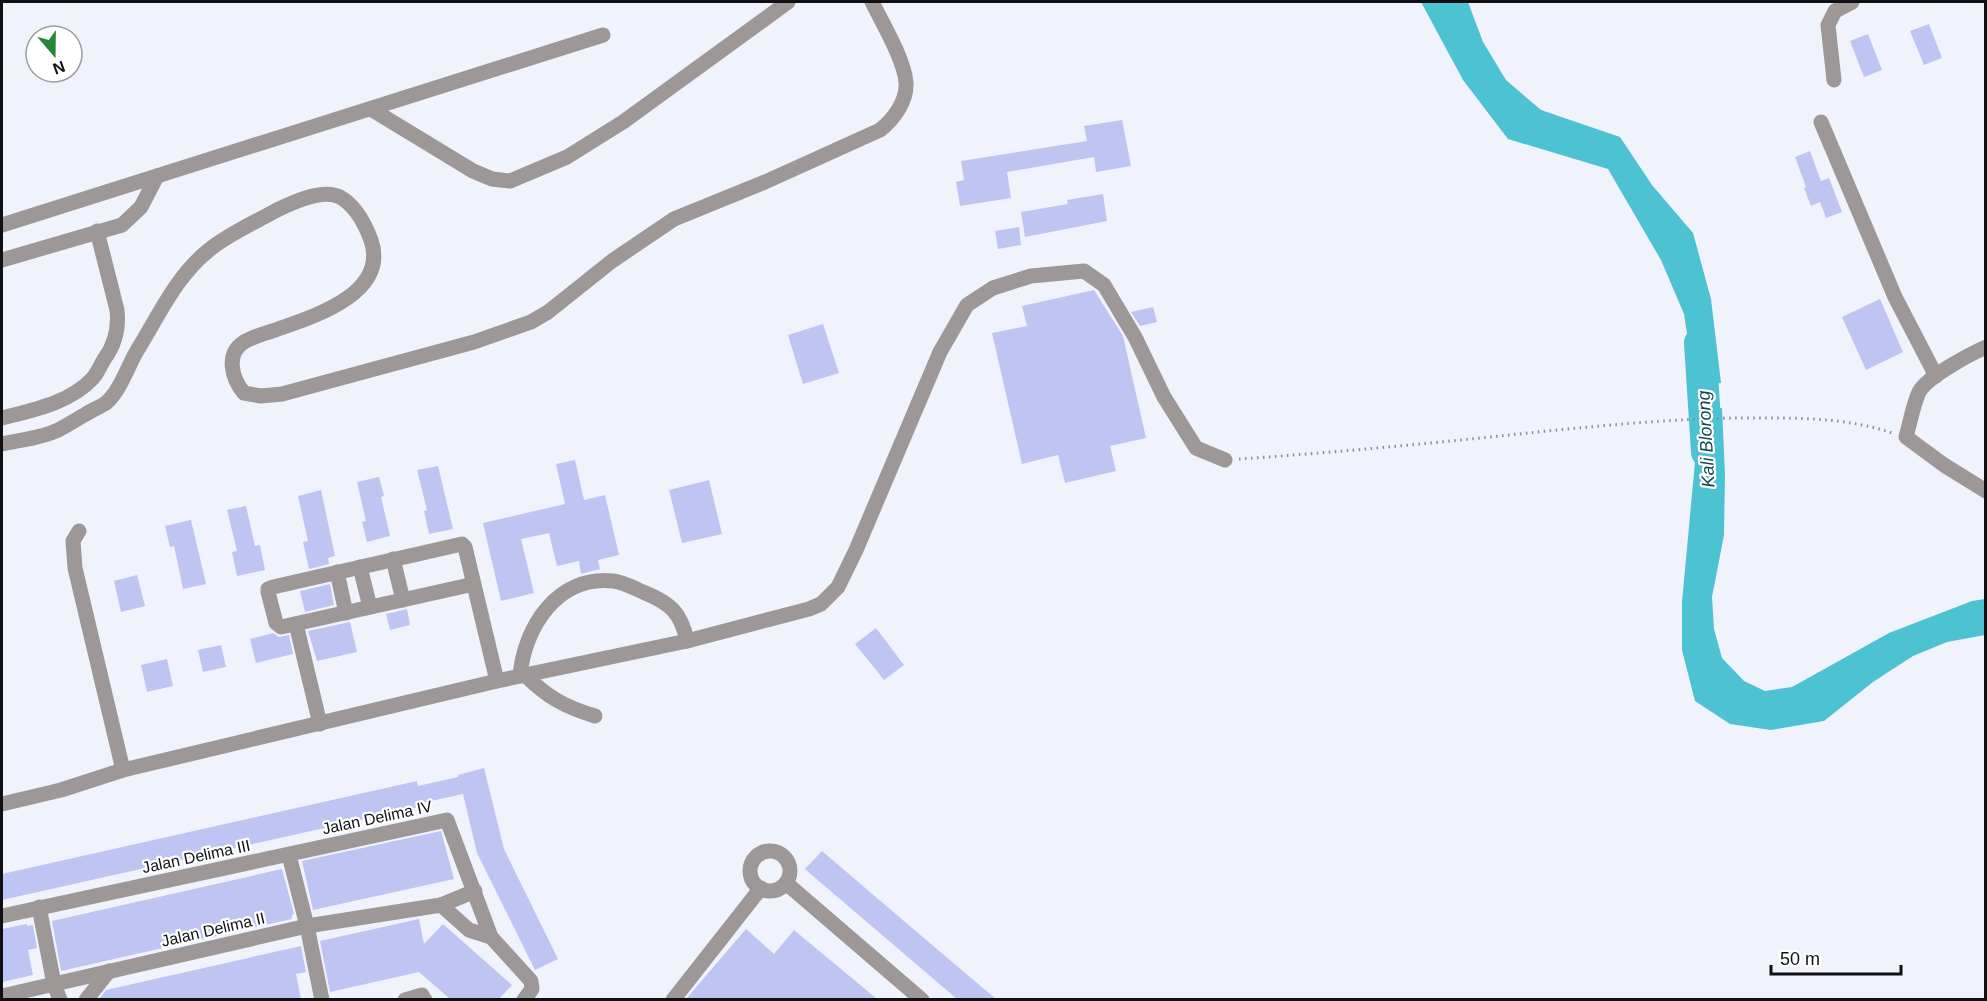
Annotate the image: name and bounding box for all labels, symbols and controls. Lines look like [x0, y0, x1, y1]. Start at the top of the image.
north arrow [24, 24, 84, 84]
text: N [51, 58, 67, 78]
water label: Kali Blorong [1693, 390, 1719, 488]
street label: Jalan Delima IV [321, 797, 434, 837]
street label: Jalan Delima III [140, 837, 252, 876]
street label: Jalan Delima II [160, 909, 267, 950]
scale bar [1771, 938, 1902, 976]
text: 50 m [1780, 949, 1820, 969]

